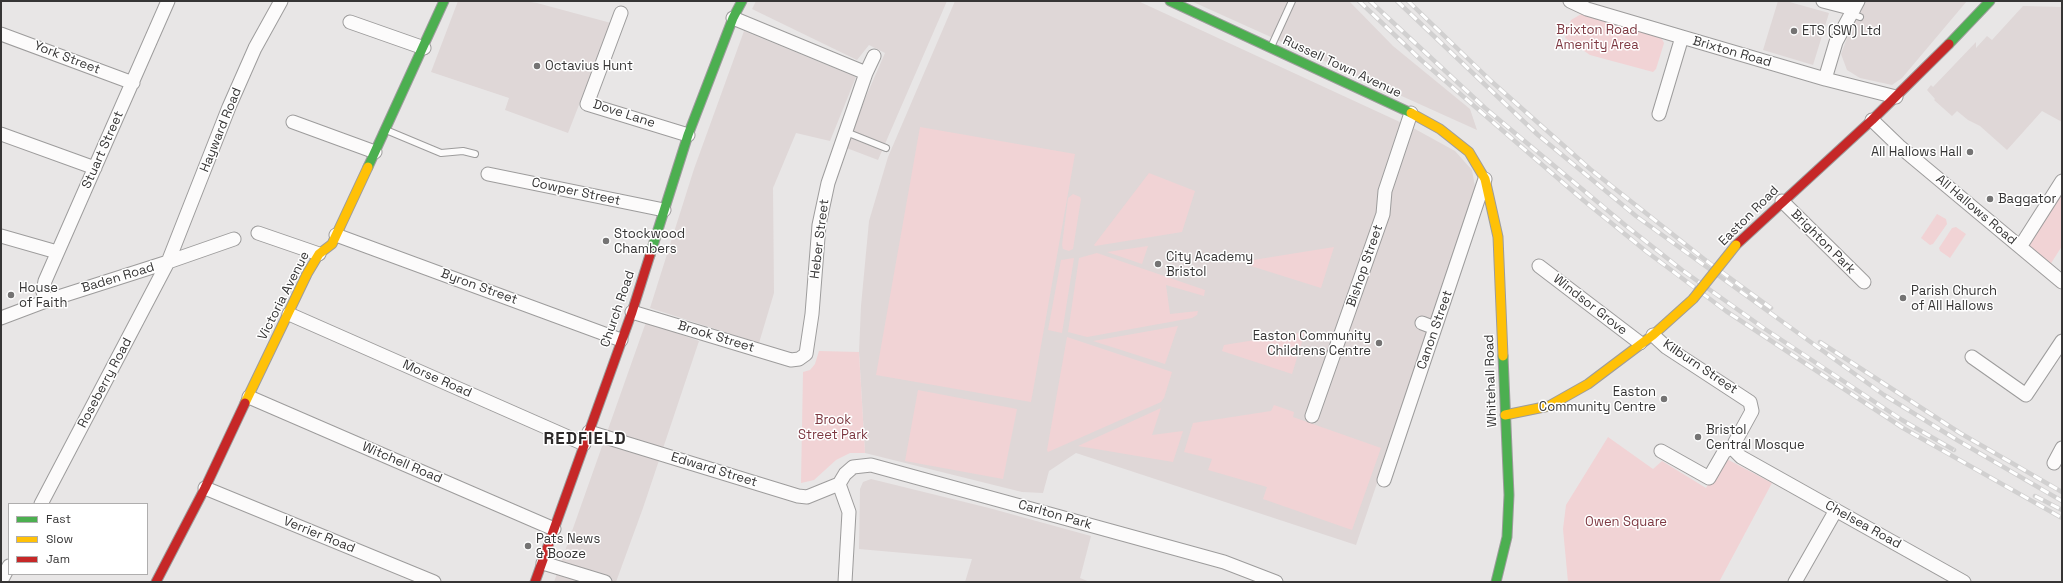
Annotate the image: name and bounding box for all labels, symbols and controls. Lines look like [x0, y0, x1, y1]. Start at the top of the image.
park label: Brixton Road Amenity Area [1555, 22, 1639, 53]
place label: ETS (SW) Ltd [1802, 23, 1881, 39]
marker: ETS (SW) Ltd [1789, 26, 1799, 36]
street label: Russell Town Avenue [1280, 33, 1404, 101]
street label: Brixton Road [1691, 33, 1773, 71]
street label: York Street [32, 38, 102, 78]
place label: Octavius Hunt [545, 58, 633, 74]
marker: Octavius Hunt [532, 61, 542, 71]
street label: Hayward Road [197, 85, 245, 175]
street label: Dove Lane [591, 97, 657, 131]
street label: Stuart Street [79, 109, 127, 191]
place label: All Hallows Hall [1871, 144, 1962, 160]
marker: All Hallows Hall [1965, 147, 1975, 157]
street label: All Hallows Road [1932, 172, 2020, 248]
street label: Cowper Street [530, 175, 622, 209]
street label: Easton Road [1716, 183, 1782, 249]
place label: Baggator [1998, 191, 2056, 207]
marker: Baggator [1985, 194, 1995, 204]
street label: Heber Street [807, 198, 833, 280]
street label: Brighton Park [1787, 206, 1859, 278]
street label: Bishop Street [1344, 223, 1386, 309]
place label: Stockwood Chambers [614, 226, 685, 257]
marker: Stockwood Chambers [601, 236, 611, 246]
street label: Victoria Avenue [255, 249, 313, 343]
place label: City Academy Bristol [1166, 249, 1253, 280]
marker: City Academy Bristol [1153, 259, 1163, 269]
street label: Baden Road [80, 260, 156, 296]
street label: Byron Street [439, 266, 519, 308]
street label: Church Road [598, 269, 638, 349]
street label: Windsor Grove [1550, 271, 1630, 339]
place label: House of Faith [19, 280, 67, 311]
place label: Parish Church of All Hallows [1911, 283, 1997, 314]
street label: Canon Street [1414, 288, 1456, 372]
marker: House of Faith [6, 290, 16, 300]
marker: Parish Church of All Hallows [1898, 293, 1908, 303]
street label: Brook Street [676, 318, 756, 356]
place label: Easton Community Childrens Centre [1253, 328, 1371, 359]
street label: Whitehall Road [1482, 334, 1500, 428]
street label: Roseberry Road [75, 335, 135, 431]
street label: Kilburn Street [1660, 336, 1740, 398]
marker: Easton Community Childrens Centre [1374, 338, 1384, 348]
street label: Morse Road [400, 357, 474, 401]
place label: Easton Community Centre [1539, 384, 1656, 415]
marker: Easton Community Centre [1659, 394, 1669, 404]
park label: Brook Street Park [798, 412, 868, 443]
place label: Bristol Central Mosque [1706, 422, 1805, 453]
district label: REDFIELD [543, 429, 627, 449]
marker: Bristol Central Mosque [1693, 432, 1703, 442]
street label: Witchell Road [360, 439, 444, 487]
street label: Edward Street [669, 449, 759, 491]
street label: Carlton Park [1016, 497, 1094, 533]
street label: Chelsea Road [1822, 498, 1904, 552]
legend [8, 503, 148, 575]
text: Fast [46, 511, 71, 527]
street label: Verrier Road [281, 514, 357, 556]
park label: Owen Square [1585, 514, 1667, 530]
text: Slow [46, 531, 73, 547]
place label: Pats News & Booze [536, 531, 600, 562]
marker: Pats News & Booze [523, 541, 533, 551]
text: Jam [46, 551, 70, 567]

